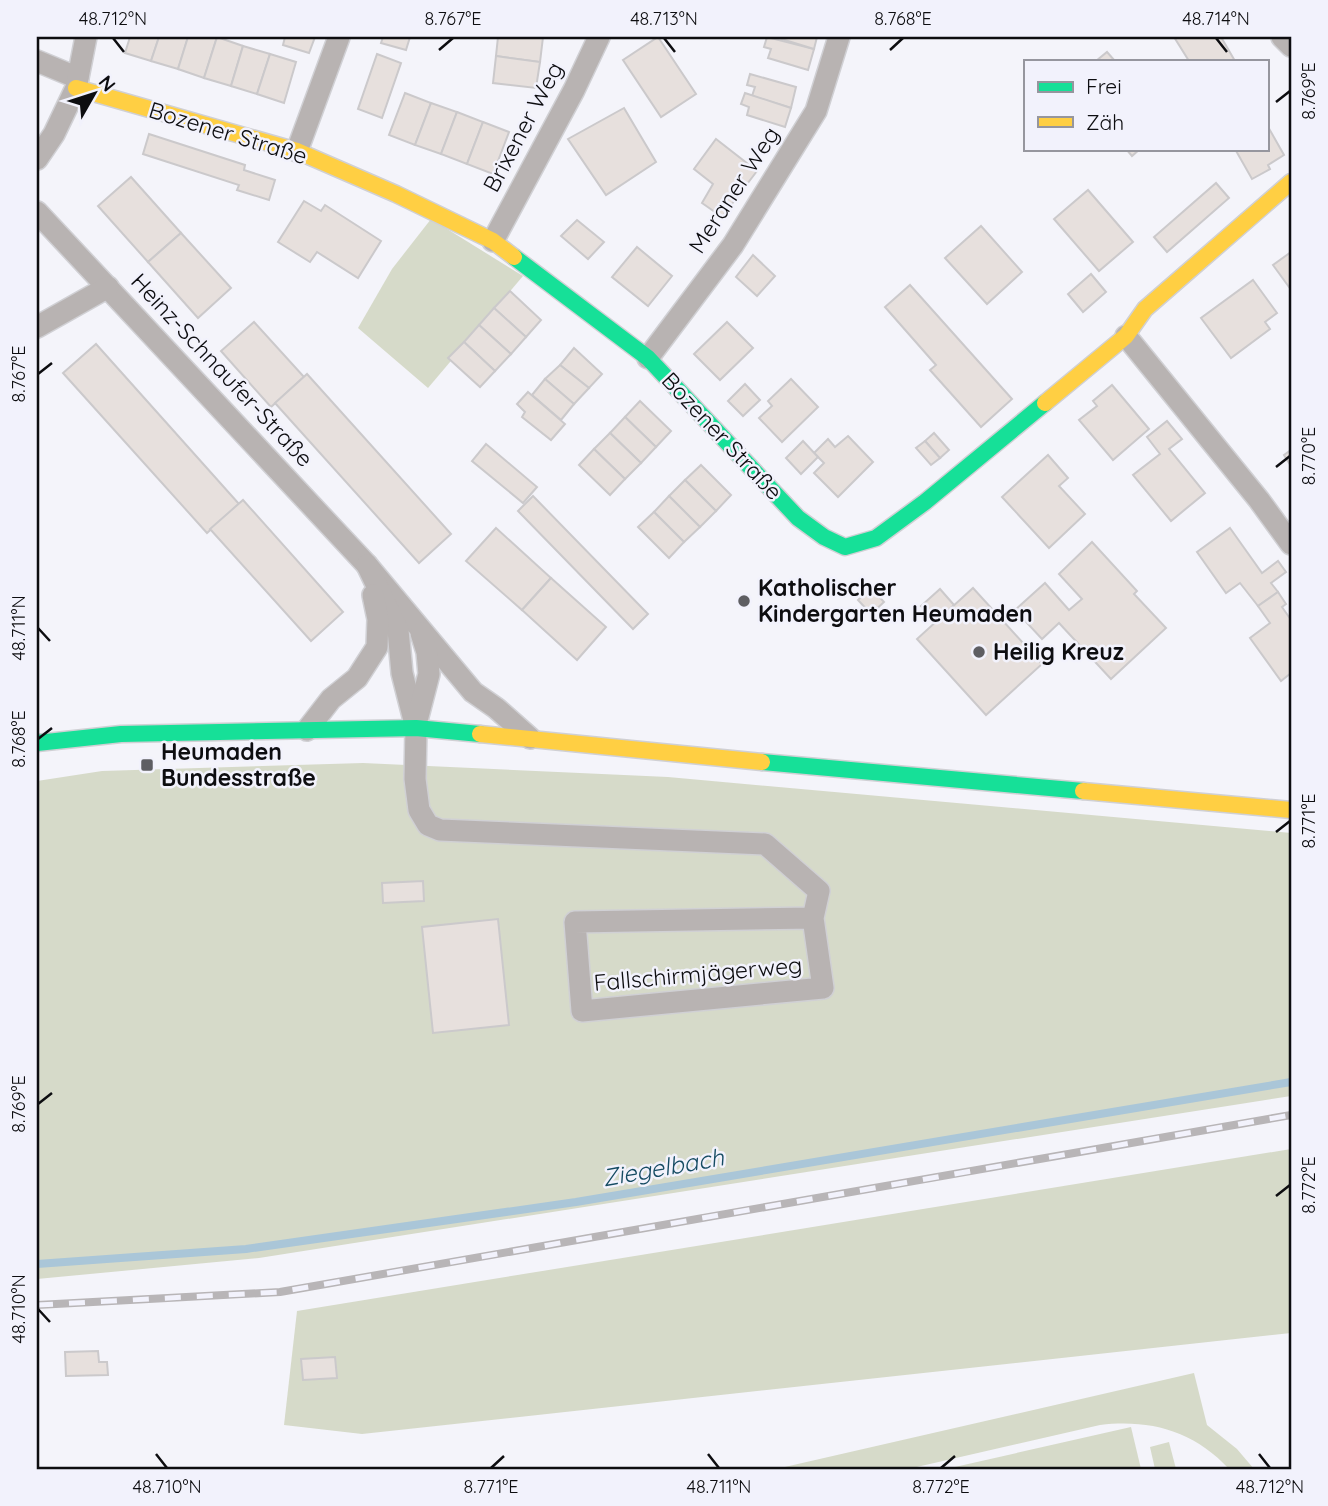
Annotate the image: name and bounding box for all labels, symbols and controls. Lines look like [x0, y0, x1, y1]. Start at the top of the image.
text: 48.712°N [79, 7, 147, 30]
text: 8.767°E [425, 7, 481, 30]
text: 48.713°N [630, 7, 698, 30]
text: 8.768°E [874, 7, 932, 30]
text: 48.714°N [1182, 7, 1250, 30]
street label: Brixener Weg [476, 57, 569, 197]
north arrow [60, 60, 130, 130]
legend [1024, 60, 1268, 150]
text: 8.769°E [1297, 62, 1320, 120]
text: N [93, 70, 121, 96]
text: Frei [1086, 73, 1122, 99]
street label: Bozener Straße [145, 95, 311, 170]
text: Zäh [1086, 109, 1124, 135]
street label: Meraner Weg [682, 121, 785, 258]
street label: Heinz-Schnaufer-Straße [125, 267, 320, 472]
text: 8.767°E [7, 346, 30, 402]
street label: Bozener Straße [656, 366, 789, 506]
text: 8.770°E [1297, 427, 1320, 485]
place label: Katholischer Kindergarten Heumaden [758, 573, 1033, 628]
marker: Katholischer Kindergarten Heumaden [736, 593, 752, 609]
text: 48.711°N [7, 596, 30, 660]
place label: Heilig Kreuz [993, 637, 1124, 666]
marker: Heilig Kreuz [971, 644, 987, 660]
text: 8.768°E [7, 710, 30, 768]
place label: Heumaden Bundesstraße [161, 737, 316, 792]
marker: Heumaden Bundesstraße [139, 757, 155, 773]
text: 8.771°E [1297, 793, 1320, 849]
street label: Fallschirmjägerweg [593, 950, 803, 997]
text: 8.769°E [7, 1075, 30, 1133]
water label: Ziegelbach [600, 1142, 726, 1192]
text: 8.772°E [1297, 1156, 1320, 1214]
text: 48.710°N [7, 1274, 30, 1344]
text: 48.710°N [132, 1475, 202, 1498]
text: 8.771°E [463, 1475, 519, 1498]
text: 48.711°N [687, 1475, 751, 1498]
text: 8.772°E [912, 1475, 970, 1498]
text: 48.712°N [1236, 1475, 1304, 1498]

